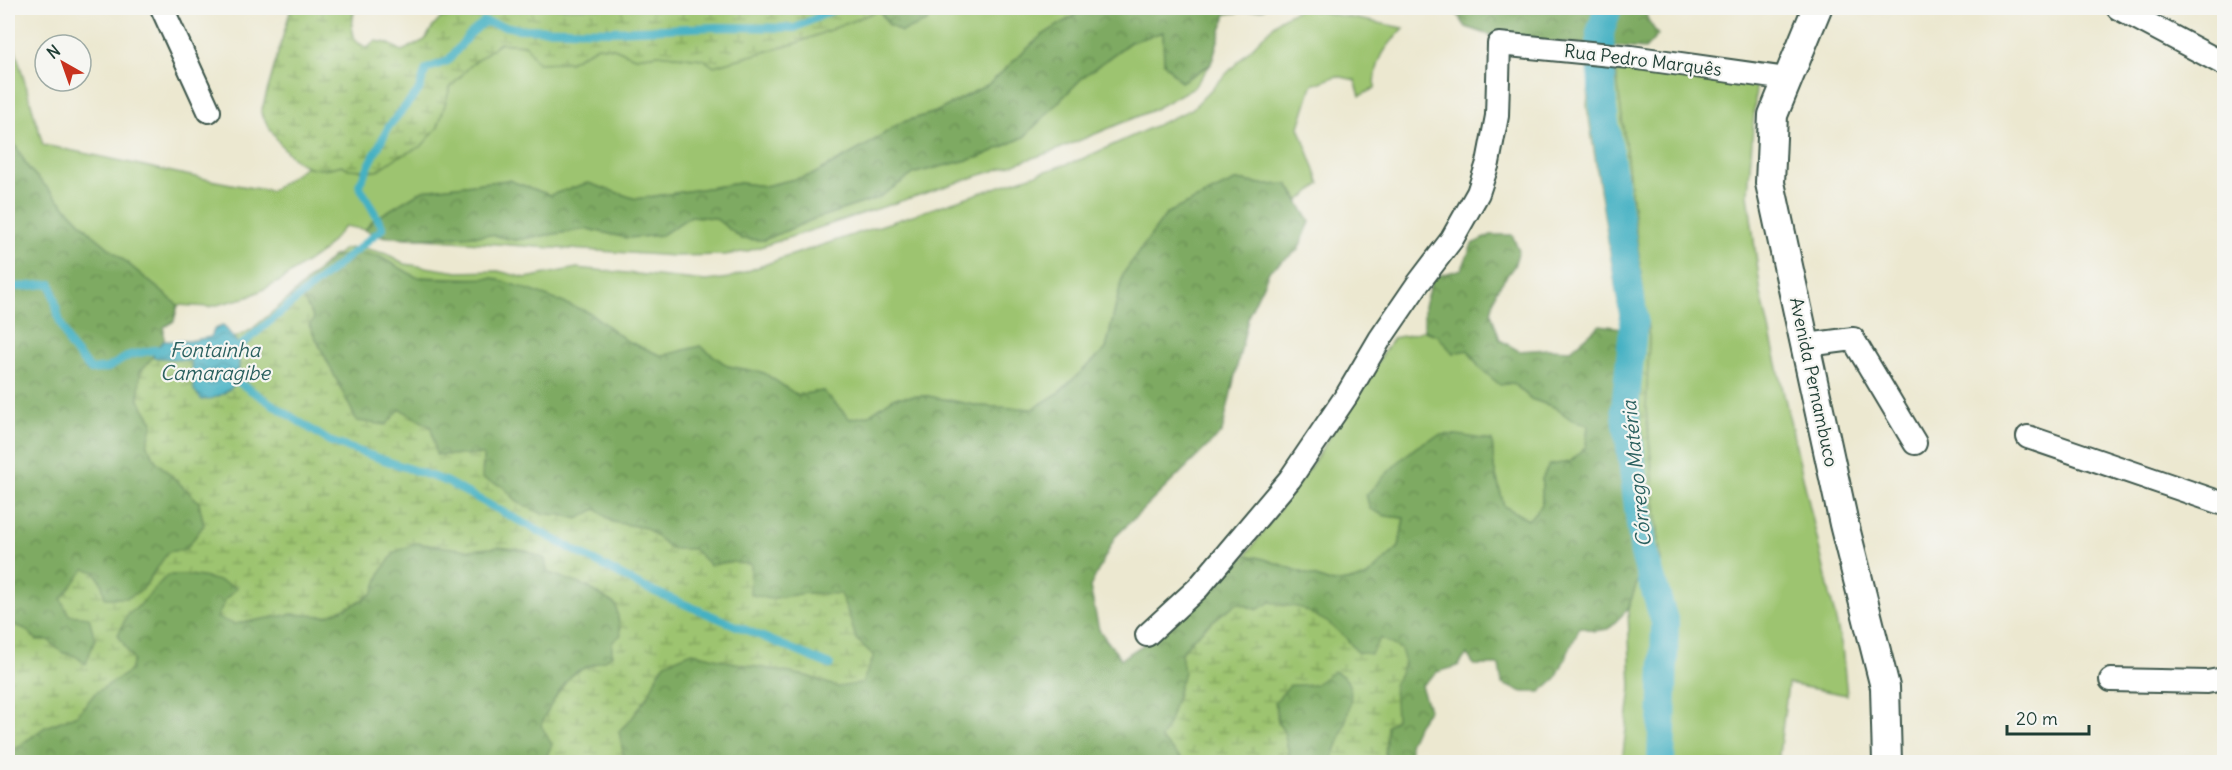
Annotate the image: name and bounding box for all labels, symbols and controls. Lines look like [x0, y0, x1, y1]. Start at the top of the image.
north arrow [33, 33, 93, 93]
street label: Rua Pedro Marquês [1563, 39, 1723, 81]
text: N [43, 40, 64, 63]
street label: Avenida Pernambuco [1785, 295, 1843, 469]
water label: Fontainha Camaragibe [160, 337, 271, 385]
water label: Córrego Matéria [1616, 398, 1656, 548]
scale bar [2007, 698, 2090, 736]
text: 20 m [2016, 707, 2058, 730]

